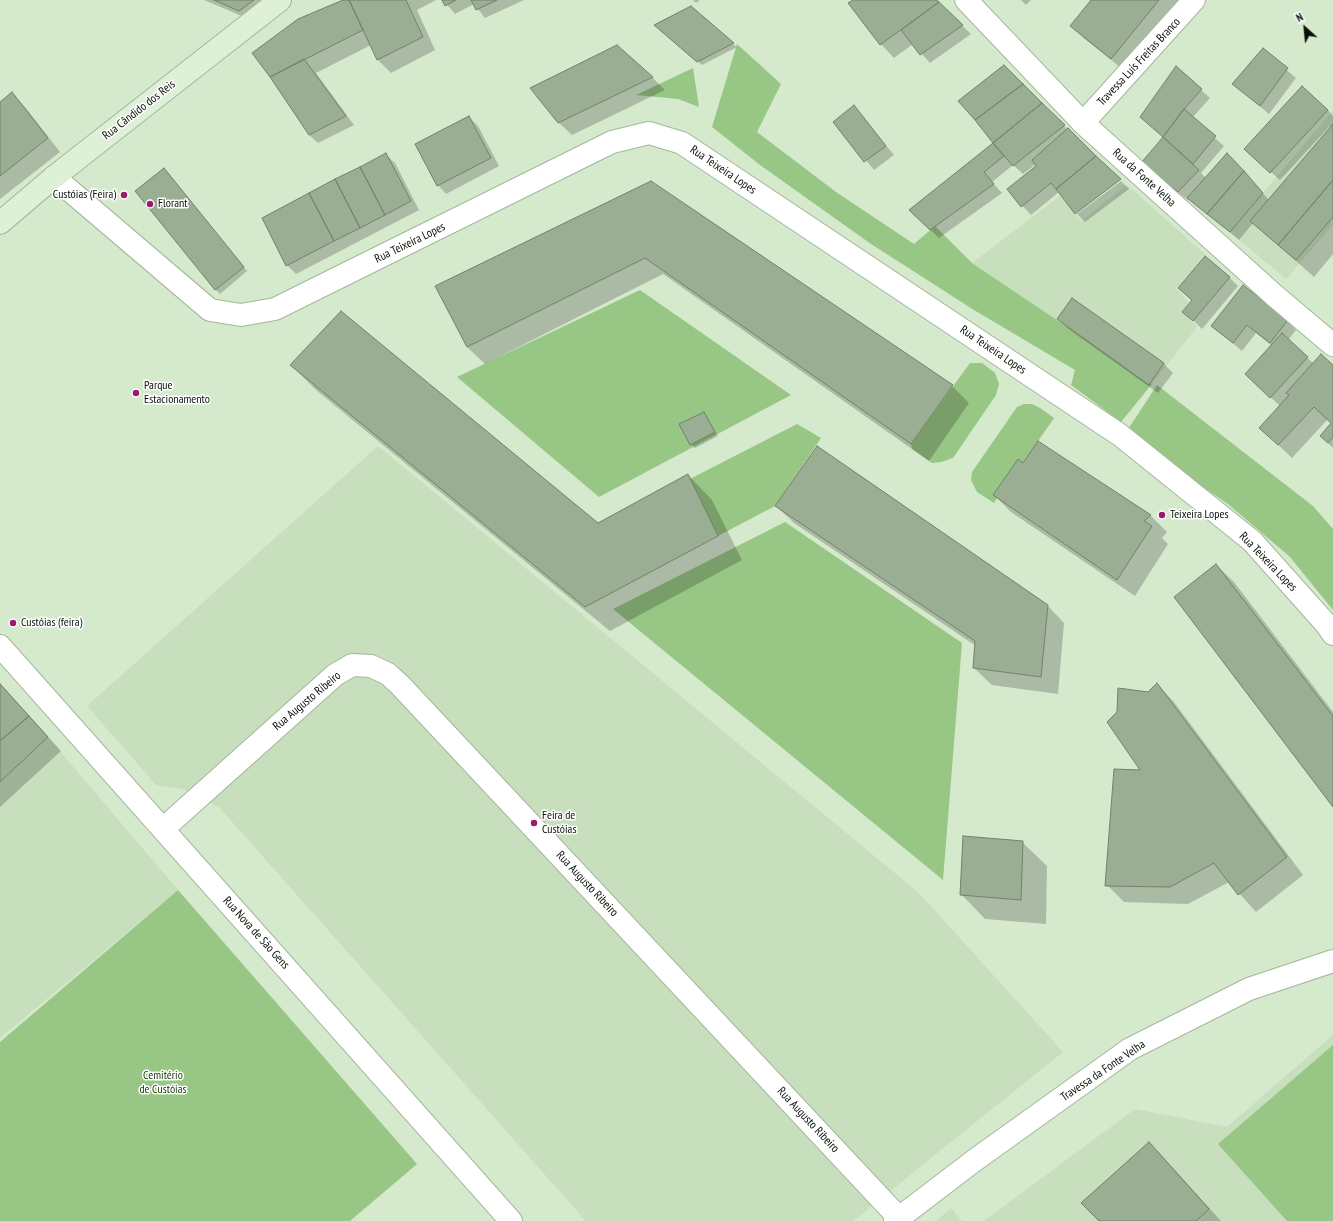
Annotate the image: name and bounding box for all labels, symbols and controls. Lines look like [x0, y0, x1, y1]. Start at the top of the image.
north arrow [1285, 8, 1325, 48]
text: N [1294, 10, 1305, 25]
street label: Travessa Luís Freitas Branco [1094, 15, 1184, 109]
street label: Rua Cândido dos Reis [100, 77, 178, 143]
street label: Rua Teixeira Lopes [687, 143, 759, 197]
street label: Rua da Fonte Velha [1110, 146, 1178, 210]
place label: Custóias (Feira) [53, 188, 116, 202]
marker: Custóias (Feira) [119, 190, 129, 200]
place label: Florant [158, 197, 188, 211]
marker: Florant [145, 199, 155, 209]
street label: Rua Teixeira Lopes [372, 220, 448, 266]
street label: Rua Teixeira Lopes [957, 323, 1029, 377]
place label: Parque Estacionamento [144, 379, 210, 407]
marker: Parque Estacionamento [131, 388, 141, 398]
place label: Teixeira Lopes [1170, 508, 1228, 522]
marker: Teixeira Lopes [1157, 510, 1167, 520]
street label: Rua Teixeira Lopes [1236, 529, 1300, 595]
place label: Custóias (feira) [21, 616, 82, 630]
marker: Custóias (feira) [8, 618, 18, 628]
street label: Rua Augusto Ribeiro [270, 668, 344, 734]
place label: Feira de Custóias [542, 809, 576, 837]
marker: Feira de Custóias [529, 818, 539, 828]
street label: Rua Augusto Ribeiro [553, 848, 621, 920]
street label: Rua Nova de São Gens [220, 894, 292, 972]
street label: Travessa da Fonte Velha [1058, 1037, 1148, 1105]
park label: Cemitério de Custóias [139, 1069, 187, 1097]
street label: Rua Augusto Ribeiro [774, 1084, 842, 1156]

